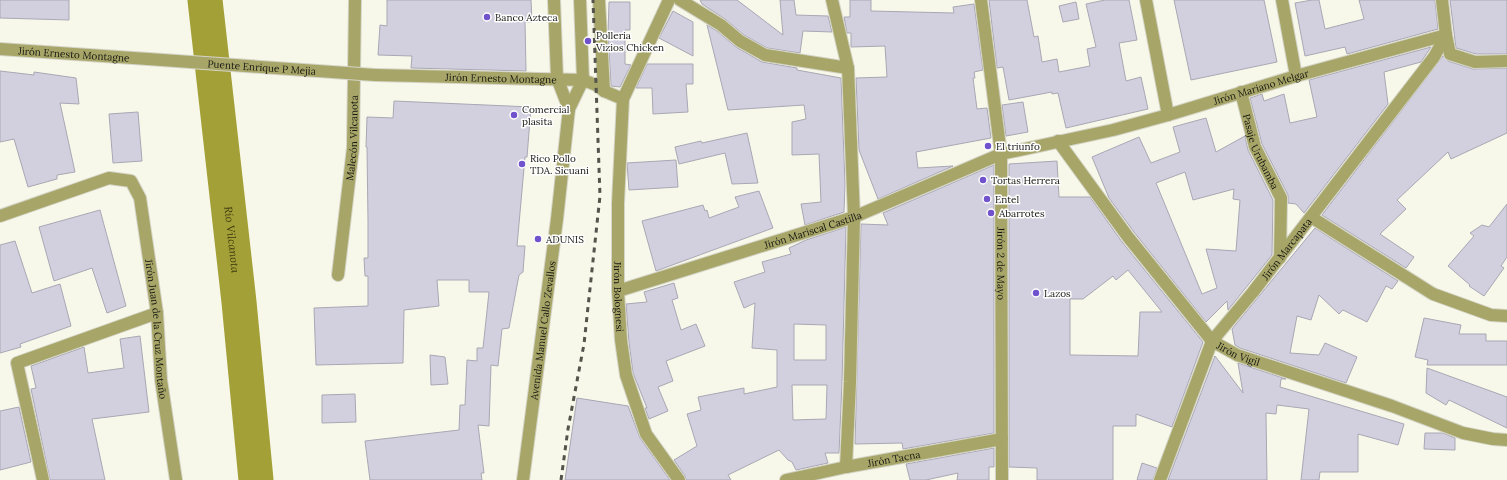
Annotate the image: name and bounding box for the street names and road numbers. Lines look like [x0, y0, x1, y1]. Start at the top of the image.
street label: Jirón Ernesto Montagne [17, 44, 130, 64]
street label: Puente Enrique P Mejia [207, 57, 316, 77]
street label: Jirón Mariano Melgar [1211, 66, 1311, 108]
street label: Jirón Ernesto Montagne [444, 70, 557, 86]
street label: Malecón Vilcanota [343, 95, 360, 181]
street label: Pasaje Urubamba [1240, 112, 1282, 191]
street label: Jirón Mariscal Castilla [761, 208, 863, 252]
street label: Jirón Marcapata [1258, 215, 1314, 283]
street label: Jirón 2 de Mayo [995, 226, 1008, 300]
street label: Jirón Juan de la Cruz Montaño [142, 257, 170, 400]
street label: Avenida Manuel Callo Zevallos [527, 260, 558, 402]
street label: Jirón Bolognesi [612, 260, 627, 333]
street label: Jirón Vigil [1214, 338, 1262, 369]
street label: Jirón Tacna [865, 447, 921, 470]

